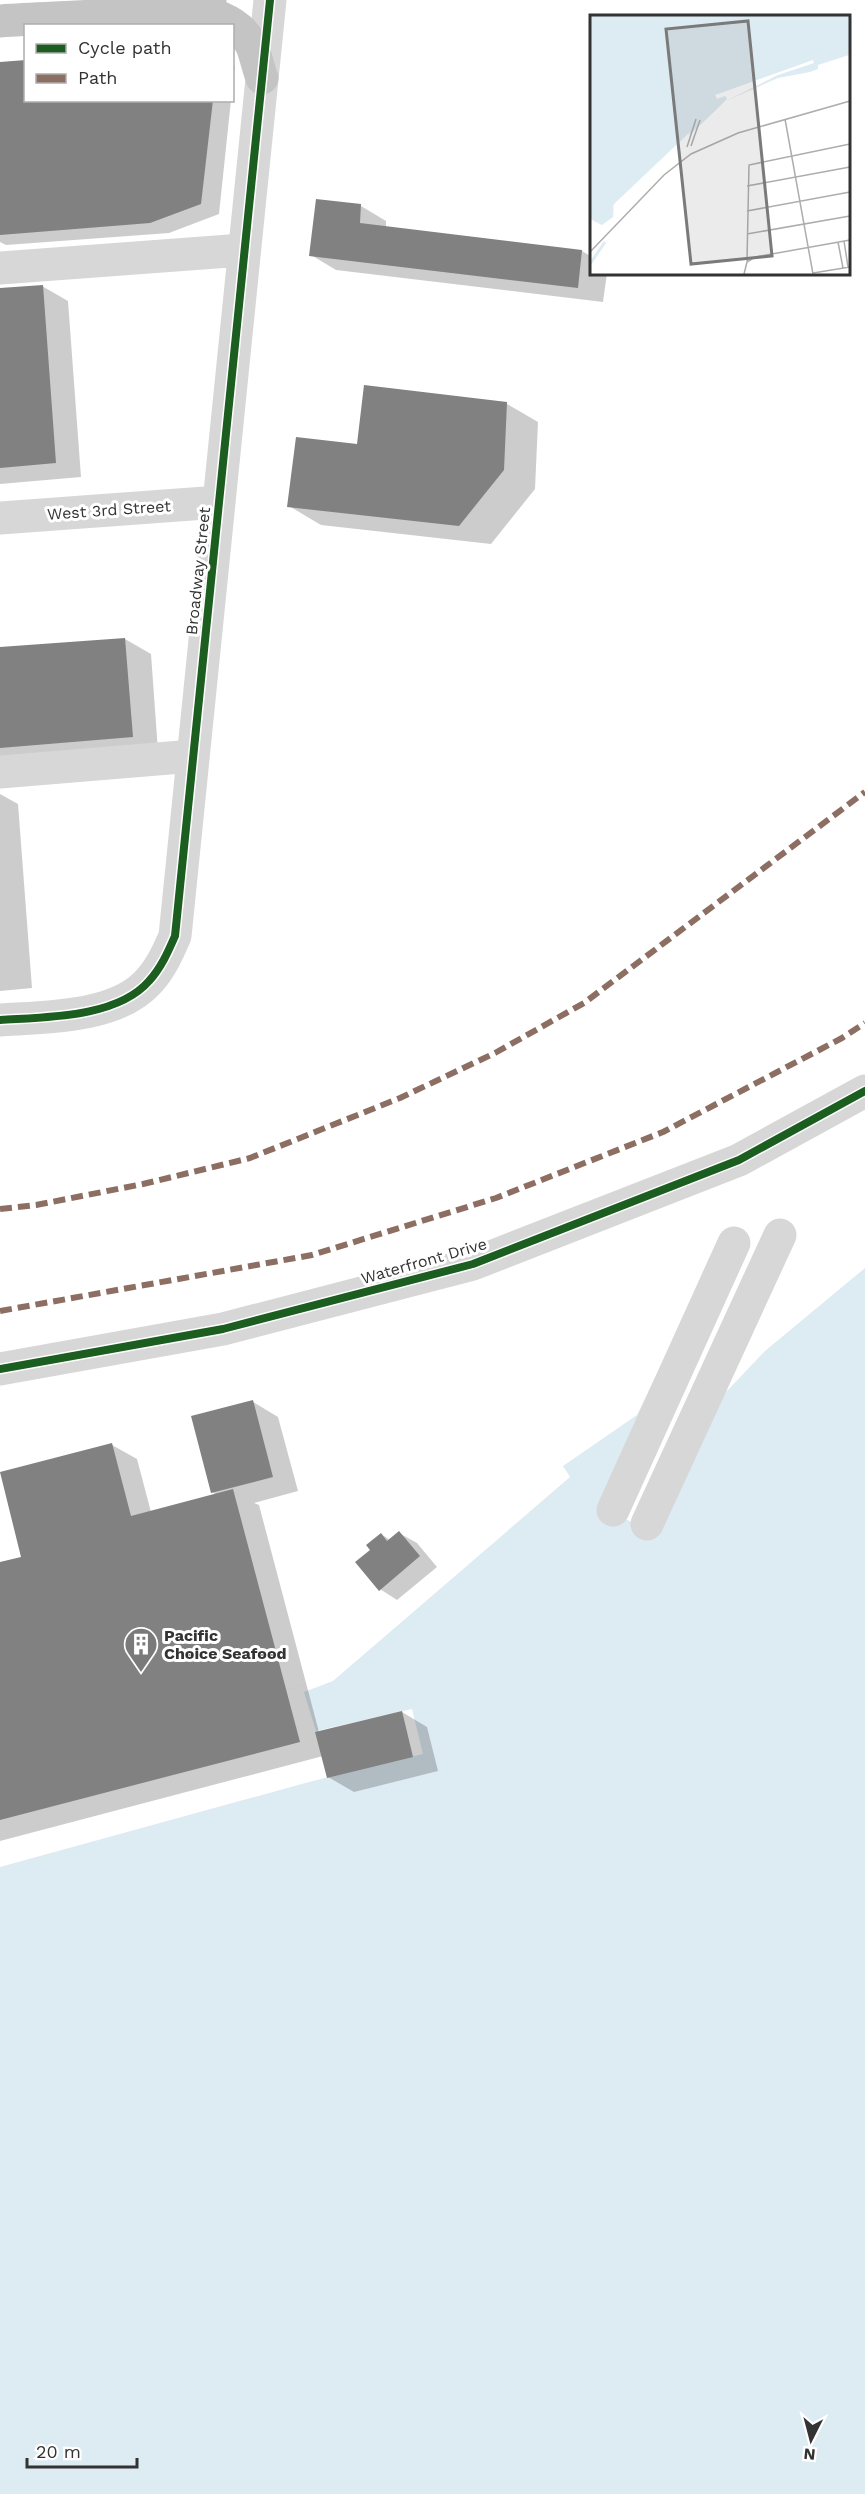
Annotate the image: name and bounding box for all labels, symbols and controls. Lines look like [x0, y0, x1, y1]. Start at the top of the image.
inset map [590, 15, 850, 274]
legend [24, 24, 234, 102]
text: Cycle path [78, 37, 172, 58]
text: Path [78, 67, 118, 88]
street label: West 3rd Street [47, 496, 172, 524]
street label: Broadway Street [182, 506, 214, 636]
street label: Waterfront Drive [359, 1234, 489, 1288]
building icon: Pacific Choice Seafood [123, 1626, 159, 1673]
place label: Pacific Choice Seafood [164, 1626, 287, 1663]
north arrow [781, 2410, 841, 2470]
scale bar [27, 2431, 136, 2469]
text: 20 m [36, 2441, 81, 2462]
text: N [803, 2444, 816, 2464]

